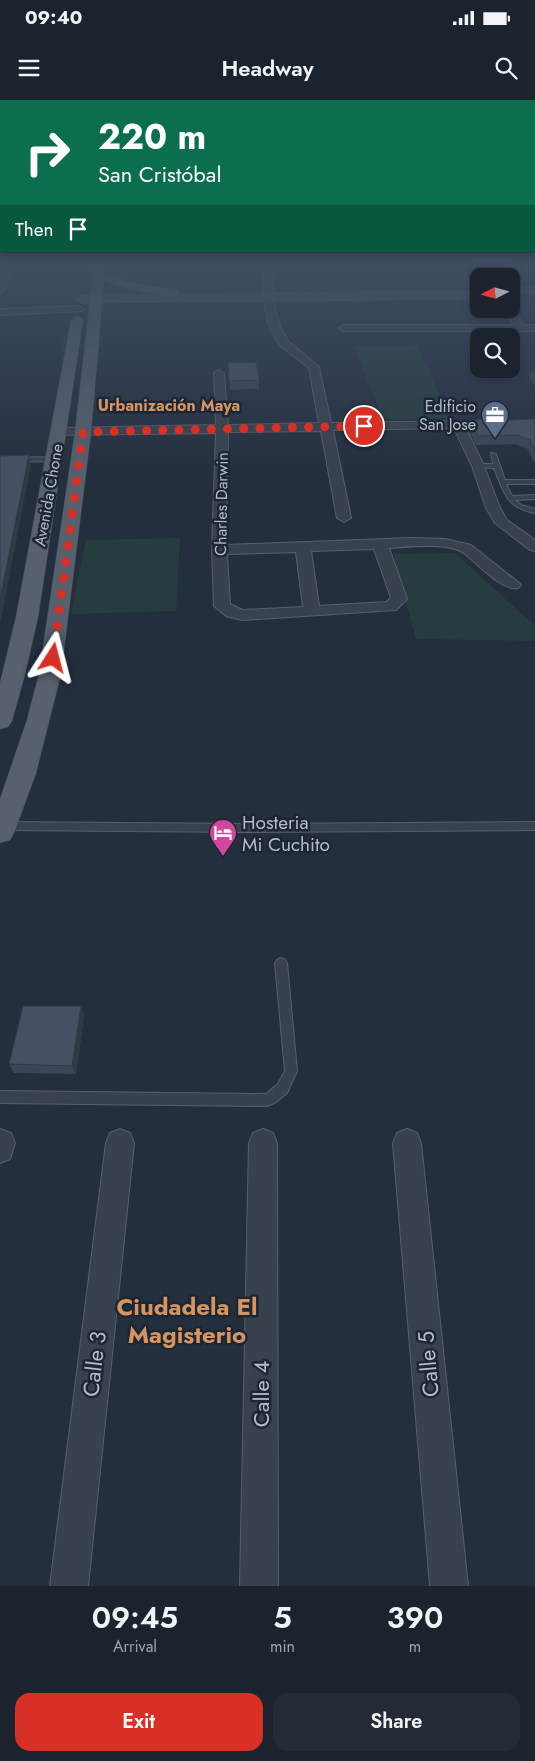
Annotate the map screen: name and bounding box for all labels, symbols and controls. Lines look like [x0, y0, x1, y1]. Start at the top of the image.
text: 09:40 [25, 4, 82, 31]
text: Headway [221, 52, 314, 84]
icon: menu [15, 54, 43, 82]
icon: search [492, 54, 520, 82]
text: 220 m [98, 112, 206, 162]
icon: right [15, 120, 80, 185]
text: San Cristóbal [98, 158, 221, 190]
icon: arrive [64, 215, 92, 243]
text: Then [15, 216, 54, 243]
north arrow [470, 268, 520, 318]
map controls [470, 268, 520, 378]
button: search [470, 328, 520, 378]
district label: Urbanización Maya [98, 394, 240, 417]
place label: Edificio San Jose [419, 395, 476, 436]
office icon: Edificio San Jose [480, 400, 510, 439]
pin [343, 405, 385, 447]
icon: arrive [350, 412, 378, 440]
street label: Avenida Chone [28, 442, 69, 548]
street label: Charles Darwin [209, 452, 234, 556]
position arrow [26, 631, 78, 683]
place label: Hosteria Mi Cuchito [242, 809, 330, 858]
hotel icon: Hosteria Mi Cuchito [208, 818, 238, 857]
district label: Ciudadela El Magisterio [116, 1289, 258, 1352]
street label: Calle 3 [74, 1329, 114, 1399]
street label: Calle 5 [409, 1330, 447, 1398]
street label: Calle 4 [245, 1361, 277, 1427]
text: 09:45 [92, 1596, 178, 1639]
text: 5 [273, 1596, 292, 1639]
text: 390 [387, 1596, 443, 1639]
text: Arrival [113, 1635, 157, 1658]
text: min [270, 1635, 295, 1658]
text: m [409, 1635, 421, 1658]
button: Exit [15, 1693, 263, 1751]
button: Share [273, 1693, 520, 1751]

